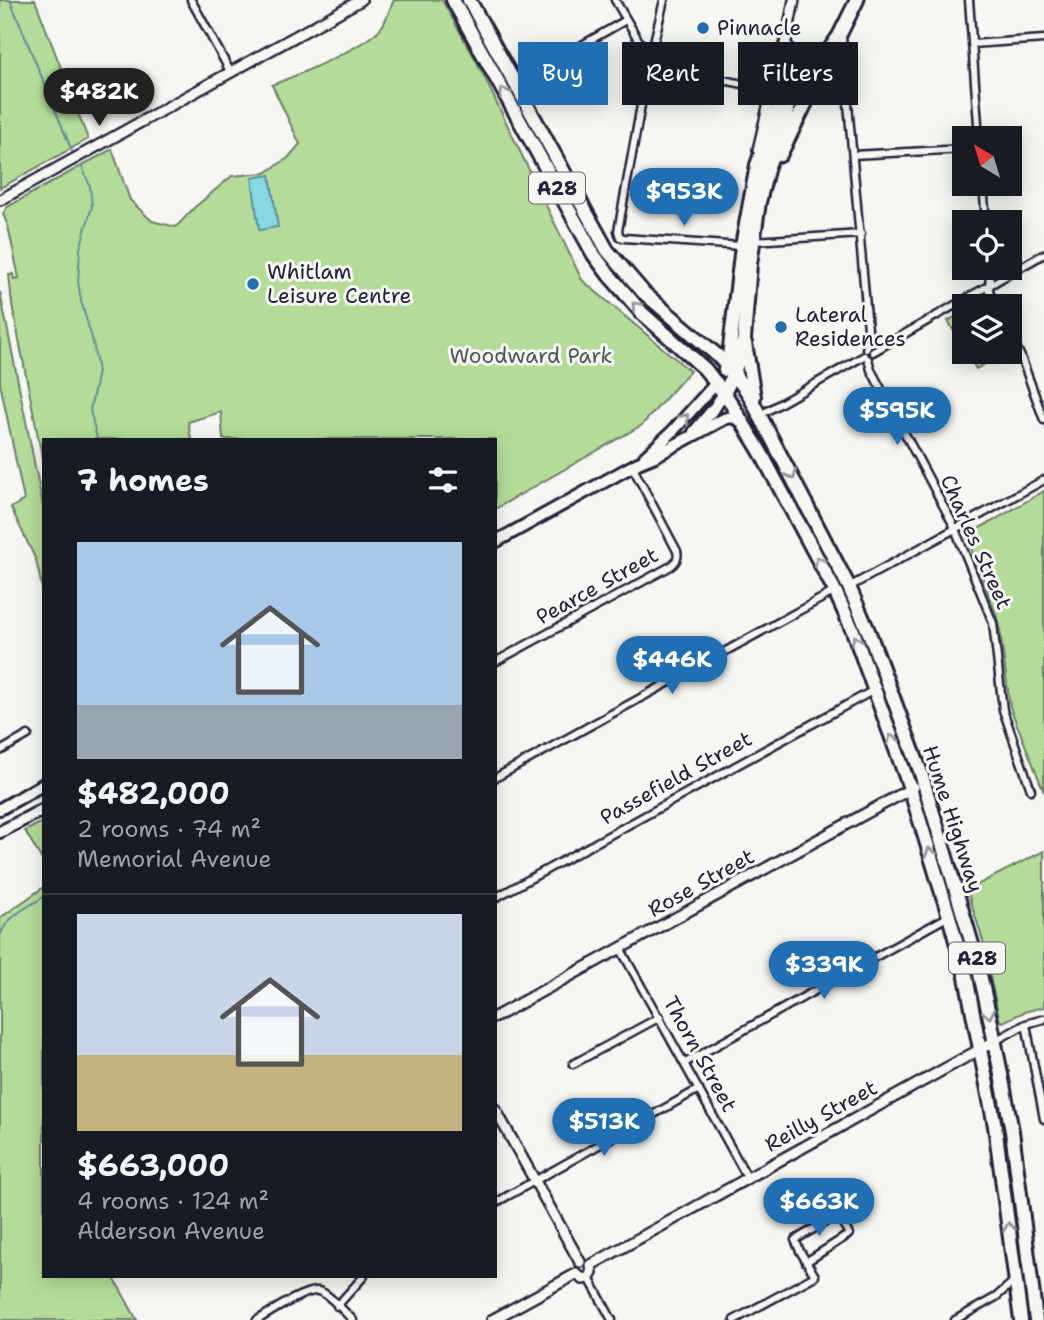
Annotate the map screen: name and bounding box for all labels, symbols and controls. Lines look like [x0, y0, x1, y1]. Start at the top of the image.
place label: Pinnacle [717, 14, 802, 42]
marker: Pinnacle [695, 20, 711, 36]
chip: Buy [518, 42, 608, 105]
chip: Rent [622, 42, 724, 105]
chip: Filters [738, 42, 858, 105]
pin: $482K [50, 68, 148, 128]
text: $482K [59, 76, 139, 106]
one-way arrow [499, 87, 512, 99]
north arrow [952, 126, 1022, 196]
map controls [952, 126, 1022, 364]
pin: $953K [635, 168, 733, 228]
road number: A28 [529, 172, 585, 204]
text: $953K [646, 176, 722, 206]
button: locate [952, 210, 1022, 280]
place label: Whitlam Leisure Centre [267, 258, 411, 310]
marker: Whitlam Leisure Centre [245, 276, 261, 292]
button: layers [952, 294, 1022, 364]
one-way arrow [631, 301, 644, 314]
place label: Lateral Residences [795, 301, 906, 353]
marker: Lateral Residences [773, 319, 789, 335]
park label: Woodward Park [449, 342, 613, 370]
pin: $595K [848, 388, 946, 447]
text: $595K [859, 395, 935, 425]
one-way arrow [677, 413, 689, 426]
text: 7 homes [77, 460, 209, 501]
icon: filters [424, 461, 462, 499]
one-way arrow [783, 468, 797, 480]
street label: Charles Street [934, 470, 1018, 614]
street label: Pearce Street [531, 541, 663, 631]
one-way arrow [814, 556, 827, 568]
icon: home [207, 587, 333, 713]
one-way arrow [850, 634, 864, 646]
pin: $446K [623, 636, 721, 696]
text: $446K [632, 644, 712, 674]
street label: Passefield Street [595, 725, 757, 831]
one-way arrow [886, 734, 900, 746]
street label: Hume Highway [916, 742, 990, 896]
text: $482,000 [77, 773, 230, 814]
text: 2 rooms · 74 m² [77, 814, 261, 844]
street label: Rose Street [643, 842, 759, 924]
text: Memorial Avenue [77, 844, 271, 874]
one-way arrow [923, 846, 938, 858]
pin: $339K [775, 942, 873, 1001]
road number: A28 [949, 942, 1005, 974]
text: $339K [785, 949, 863, 979]
icon: home [207, 959, 333, 1085]
street label: Thorn Street [657, 991, 743, 1117]
one-way arrow [981, 1008, 995, 1020]
street label: Reilly Street [760, 1074, 882, 1158]
pin: $513K [555, 1098, 653, 1158]
text: $513K [568, 1106, 640, 1136]
text: $663,000 [77, 1145, 229, 1186]
pin: $663K [770, 1178, 868, 1238]
text: 4 rooms · 124 m² [77, 1186, 269, 1216]
text: $663K [779, 1186, 859, 1216]
text: Alderson Avenue [77, 1216, 265, 1246]
one-way arrow [1001, 1221, 1016, 1232]

